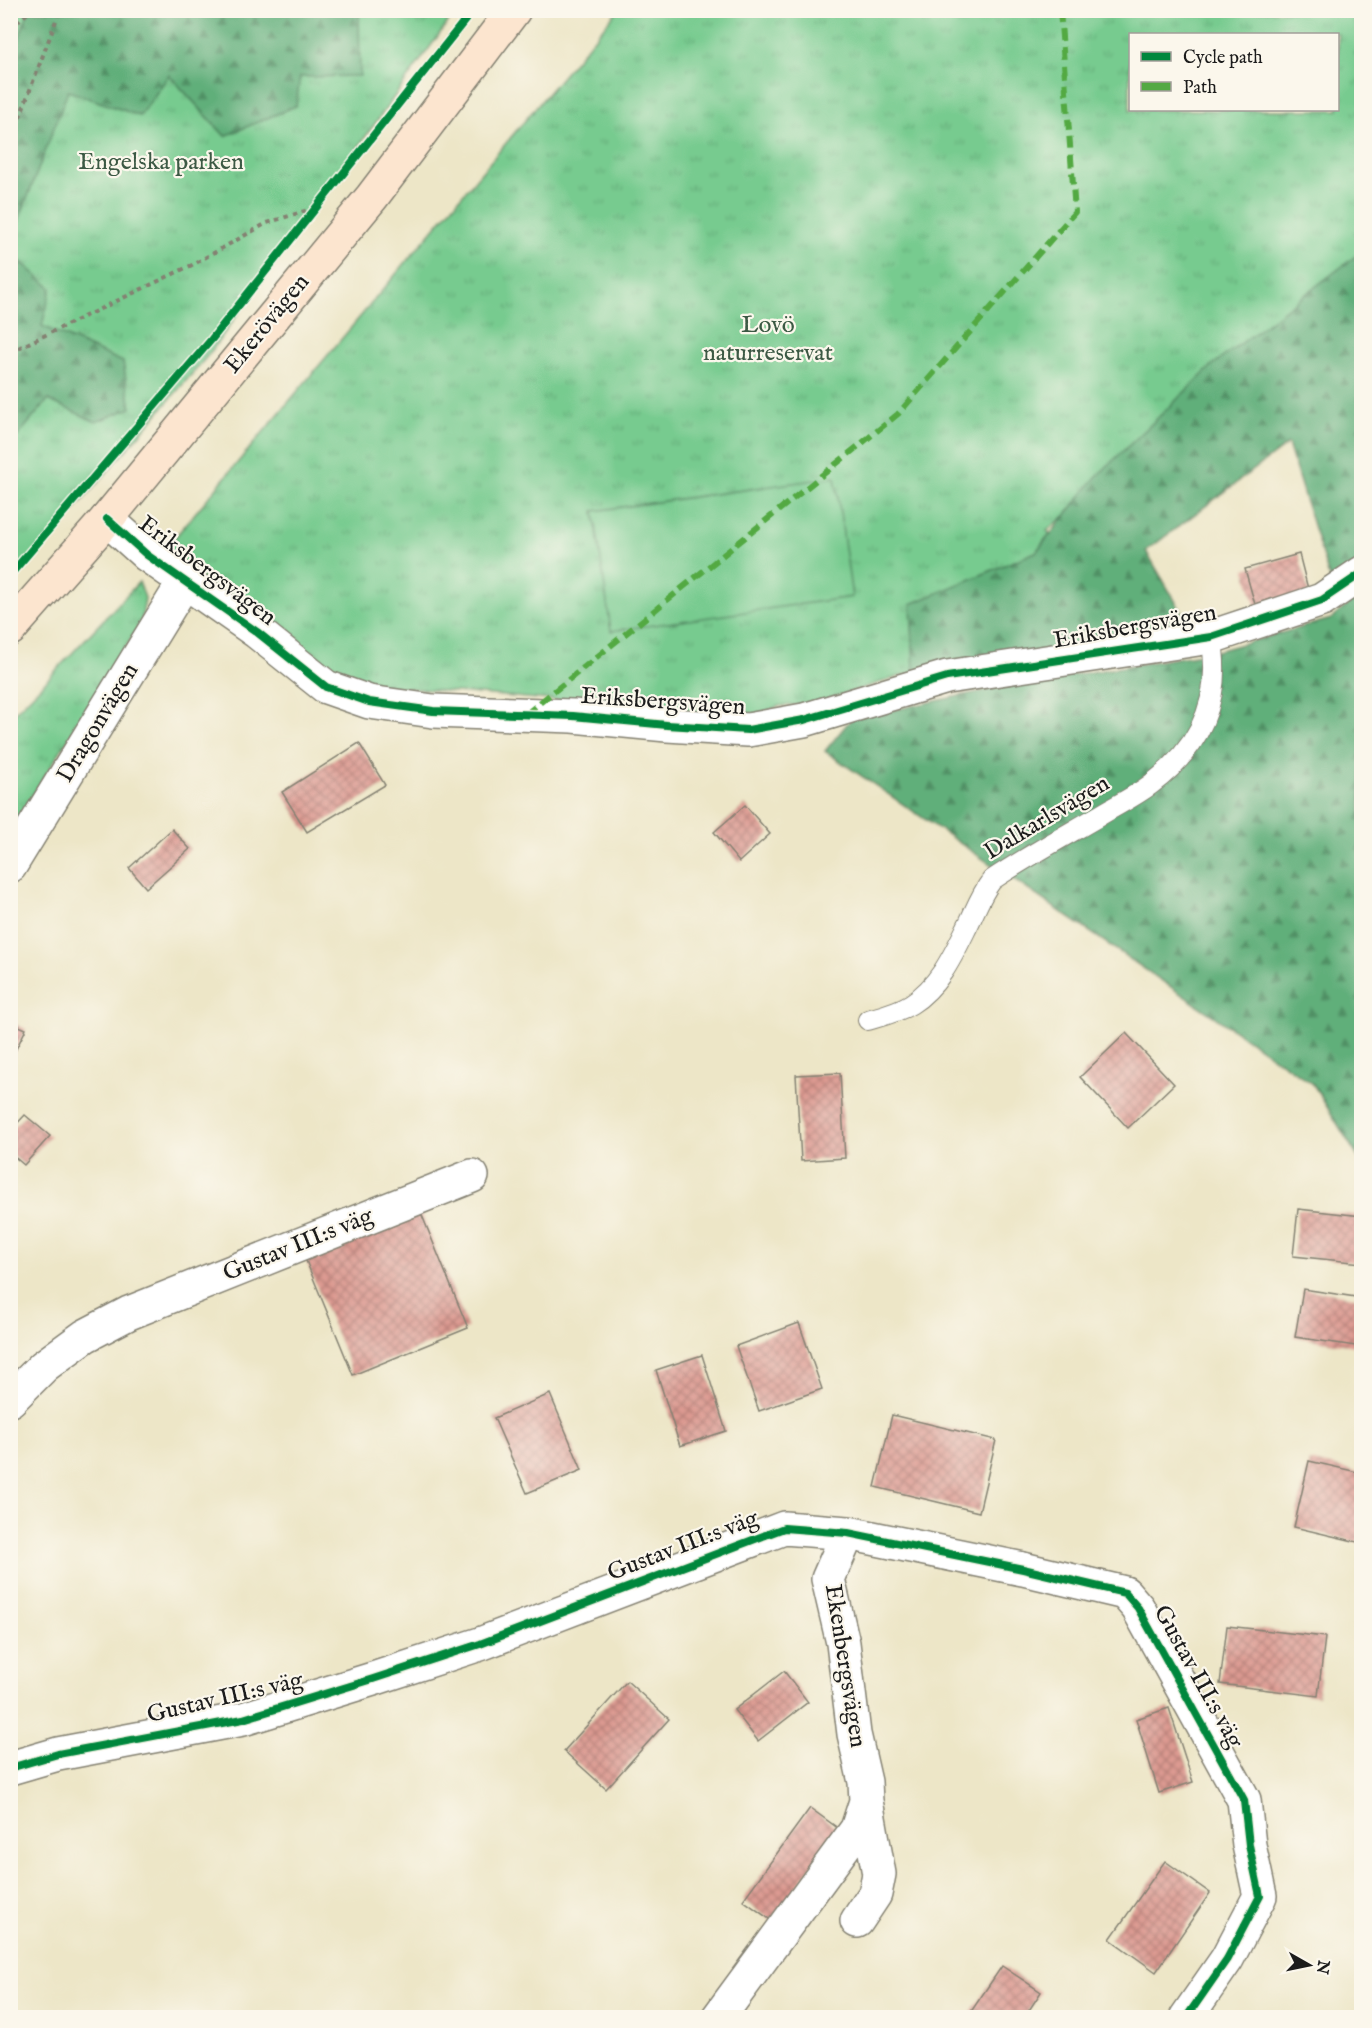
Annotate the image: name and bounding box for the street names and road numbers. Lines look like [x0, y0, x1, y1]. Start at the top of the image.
street label: Ekerövägen [217, 268, 317, 380]
street label: Eriksbergsvägen [132, 509, 282, 633]
street label: Eriksbergsvägen [1051, 597, 1219, 657]
street label: Dragonvägen [50, 657, 146, 789]
street label: Eriksbergsvägen [580, 681, 747, 723]
street label: Dalkarlsvägen [979, 768, 1116, 868]
street label: Gustav III:s väg [218, 1200, 378, 1289]
street label: Gustav III:s väg [603, 1503, 764, 1589]
street label: Ekenbergsvägen [817, 1582, 873, 1750]
street label: Gustav III:s väg [1146, 1600, 1251, 1755]
street label: Gustav III:s väg [144, 1665, 307, 1731]

